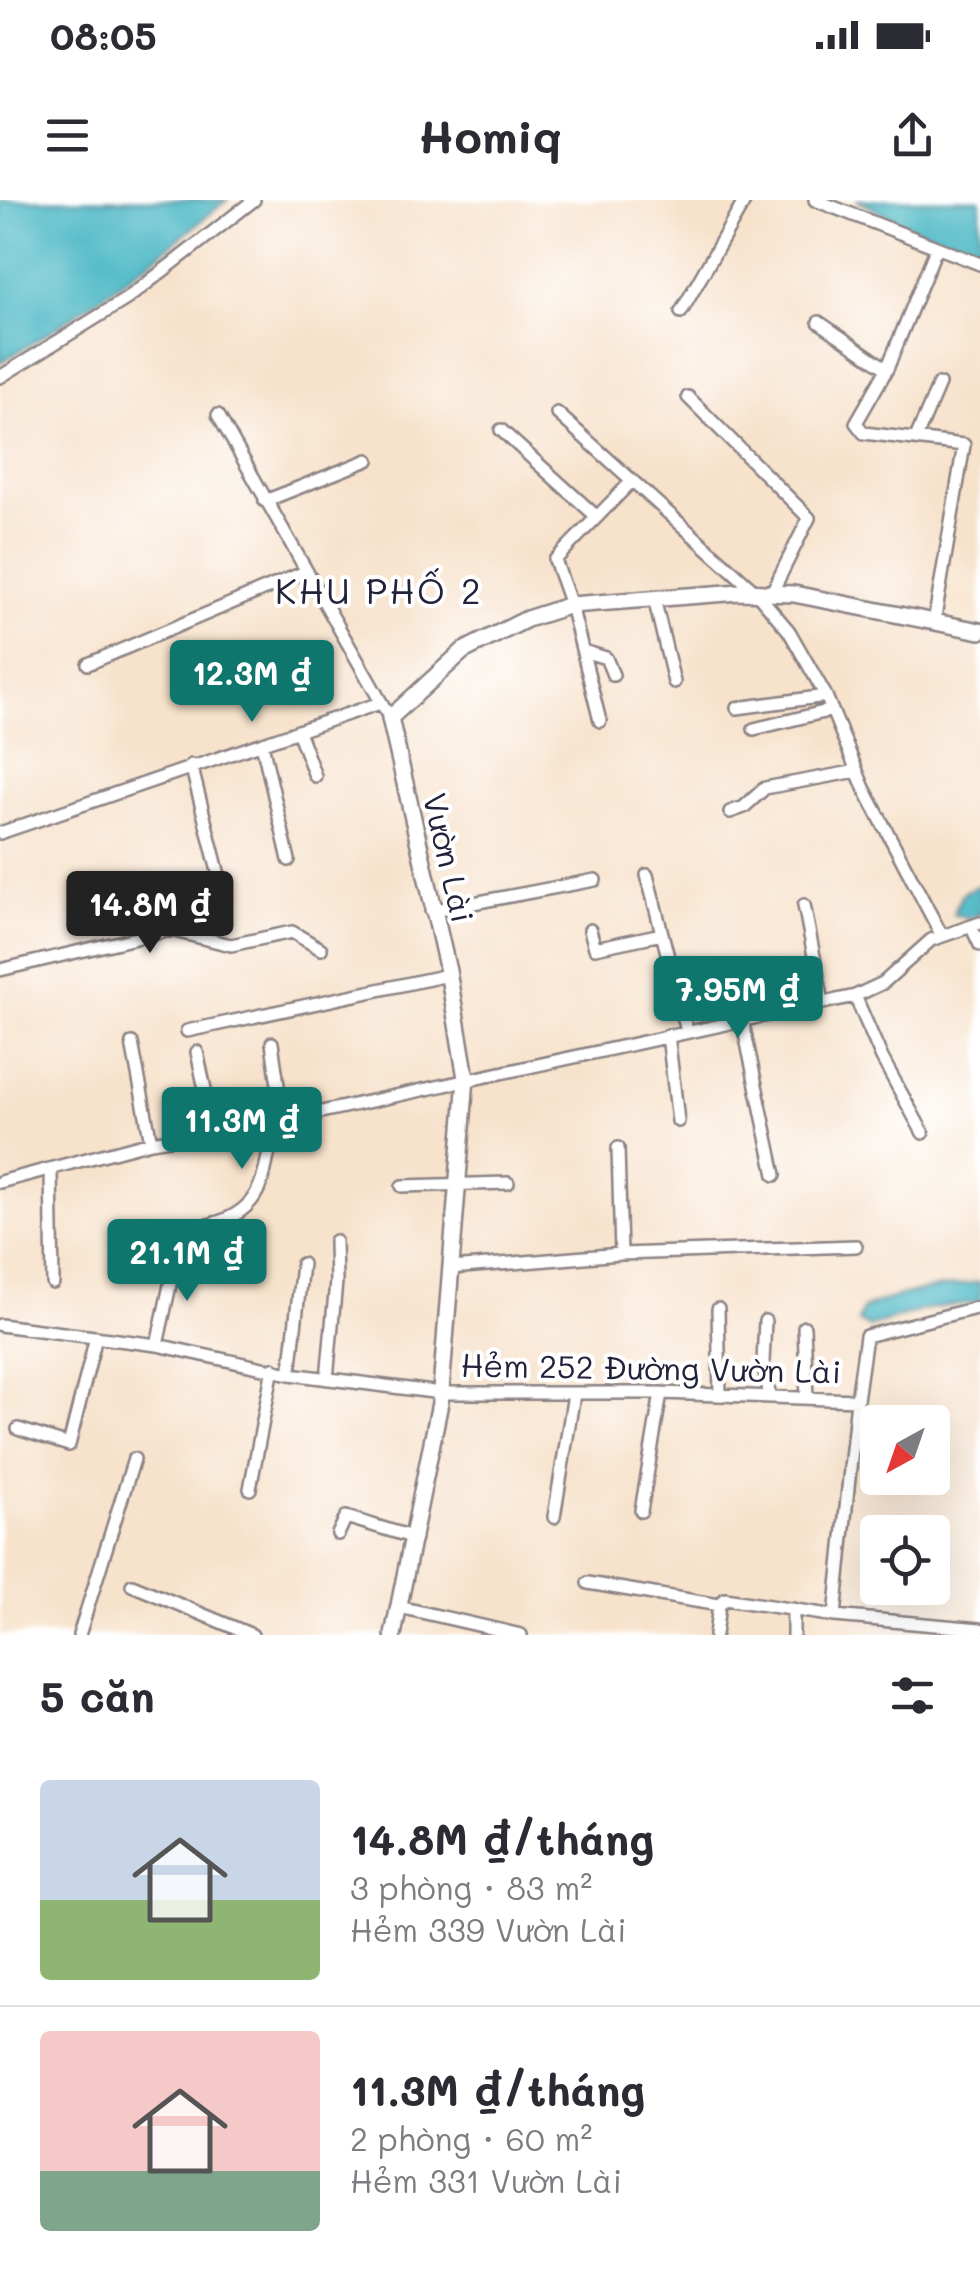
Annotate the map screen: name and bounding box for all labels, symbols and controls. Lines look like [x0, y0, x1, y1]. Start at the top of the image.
text: 08:05 [50, 10, 157, 60]
text: Homiq [418, 106, 562, 164]
icon: menu [40, 108, 95, 163]
icon: share [885, 108, 940, 163]
district label: KHU PHỐ 2 [275, 567, 483, 613]
pin: 12.3M ₫ [160, 640, 344, 725]
text: 12.3M ₫ [192, 651, 312, 693]
street label: Vườn Lài [415, 789, 485, 926]
pin: 14.8M ₫ [58, 871, 242, 956]
text: 14.8M ₫ [88, 882, 212, 924]
pin: 7.95M ₫ [646, 956, 830, 1041]
text: 7.95M ₫ [676, 967, 800, 1009]
pin: 11.3M ₫ [150, 1087, 334, 1172]
text: 11.3M ₫ [184, 1098, 300, 1140]
pin: 21.1M ₫ [95, 1219, 279, 1304]
text: 21.1M ₫ [129, 1230, 245, 1272]
street label: Hẻm 252 Đường Vườn Lài [460, 1343, 842, 1391]
north arrow [860, 1405, 950, 1495]
map controls [860, 1405, 950, 1605]
button: locate [860, 1515, 950, 1605]
text: 5 căn [40, 1668, 155, 1723]
icon: filters [885, 1668, 940, 1723]
text: 14.8M ₫/tháng [350, 1811, 654, 1866]
icon: home [120, 1820, 240, 1940]
text: 3 phòng · 83 m² [350, 1866, 592, 1908]
text: Hẻm 339 Vườn Lài [350, 1908, 627, 1950]
text: 11.3M ₫/tháng [350, 2062, 645, 2117]
icon: home [120, 2071, 240, 2191]
text: 2 phòng · 60 m² [350, 2117, 592, 2159]
text: Hẻm 331 Vườn Lài [350, 2159, 622, 2201]

